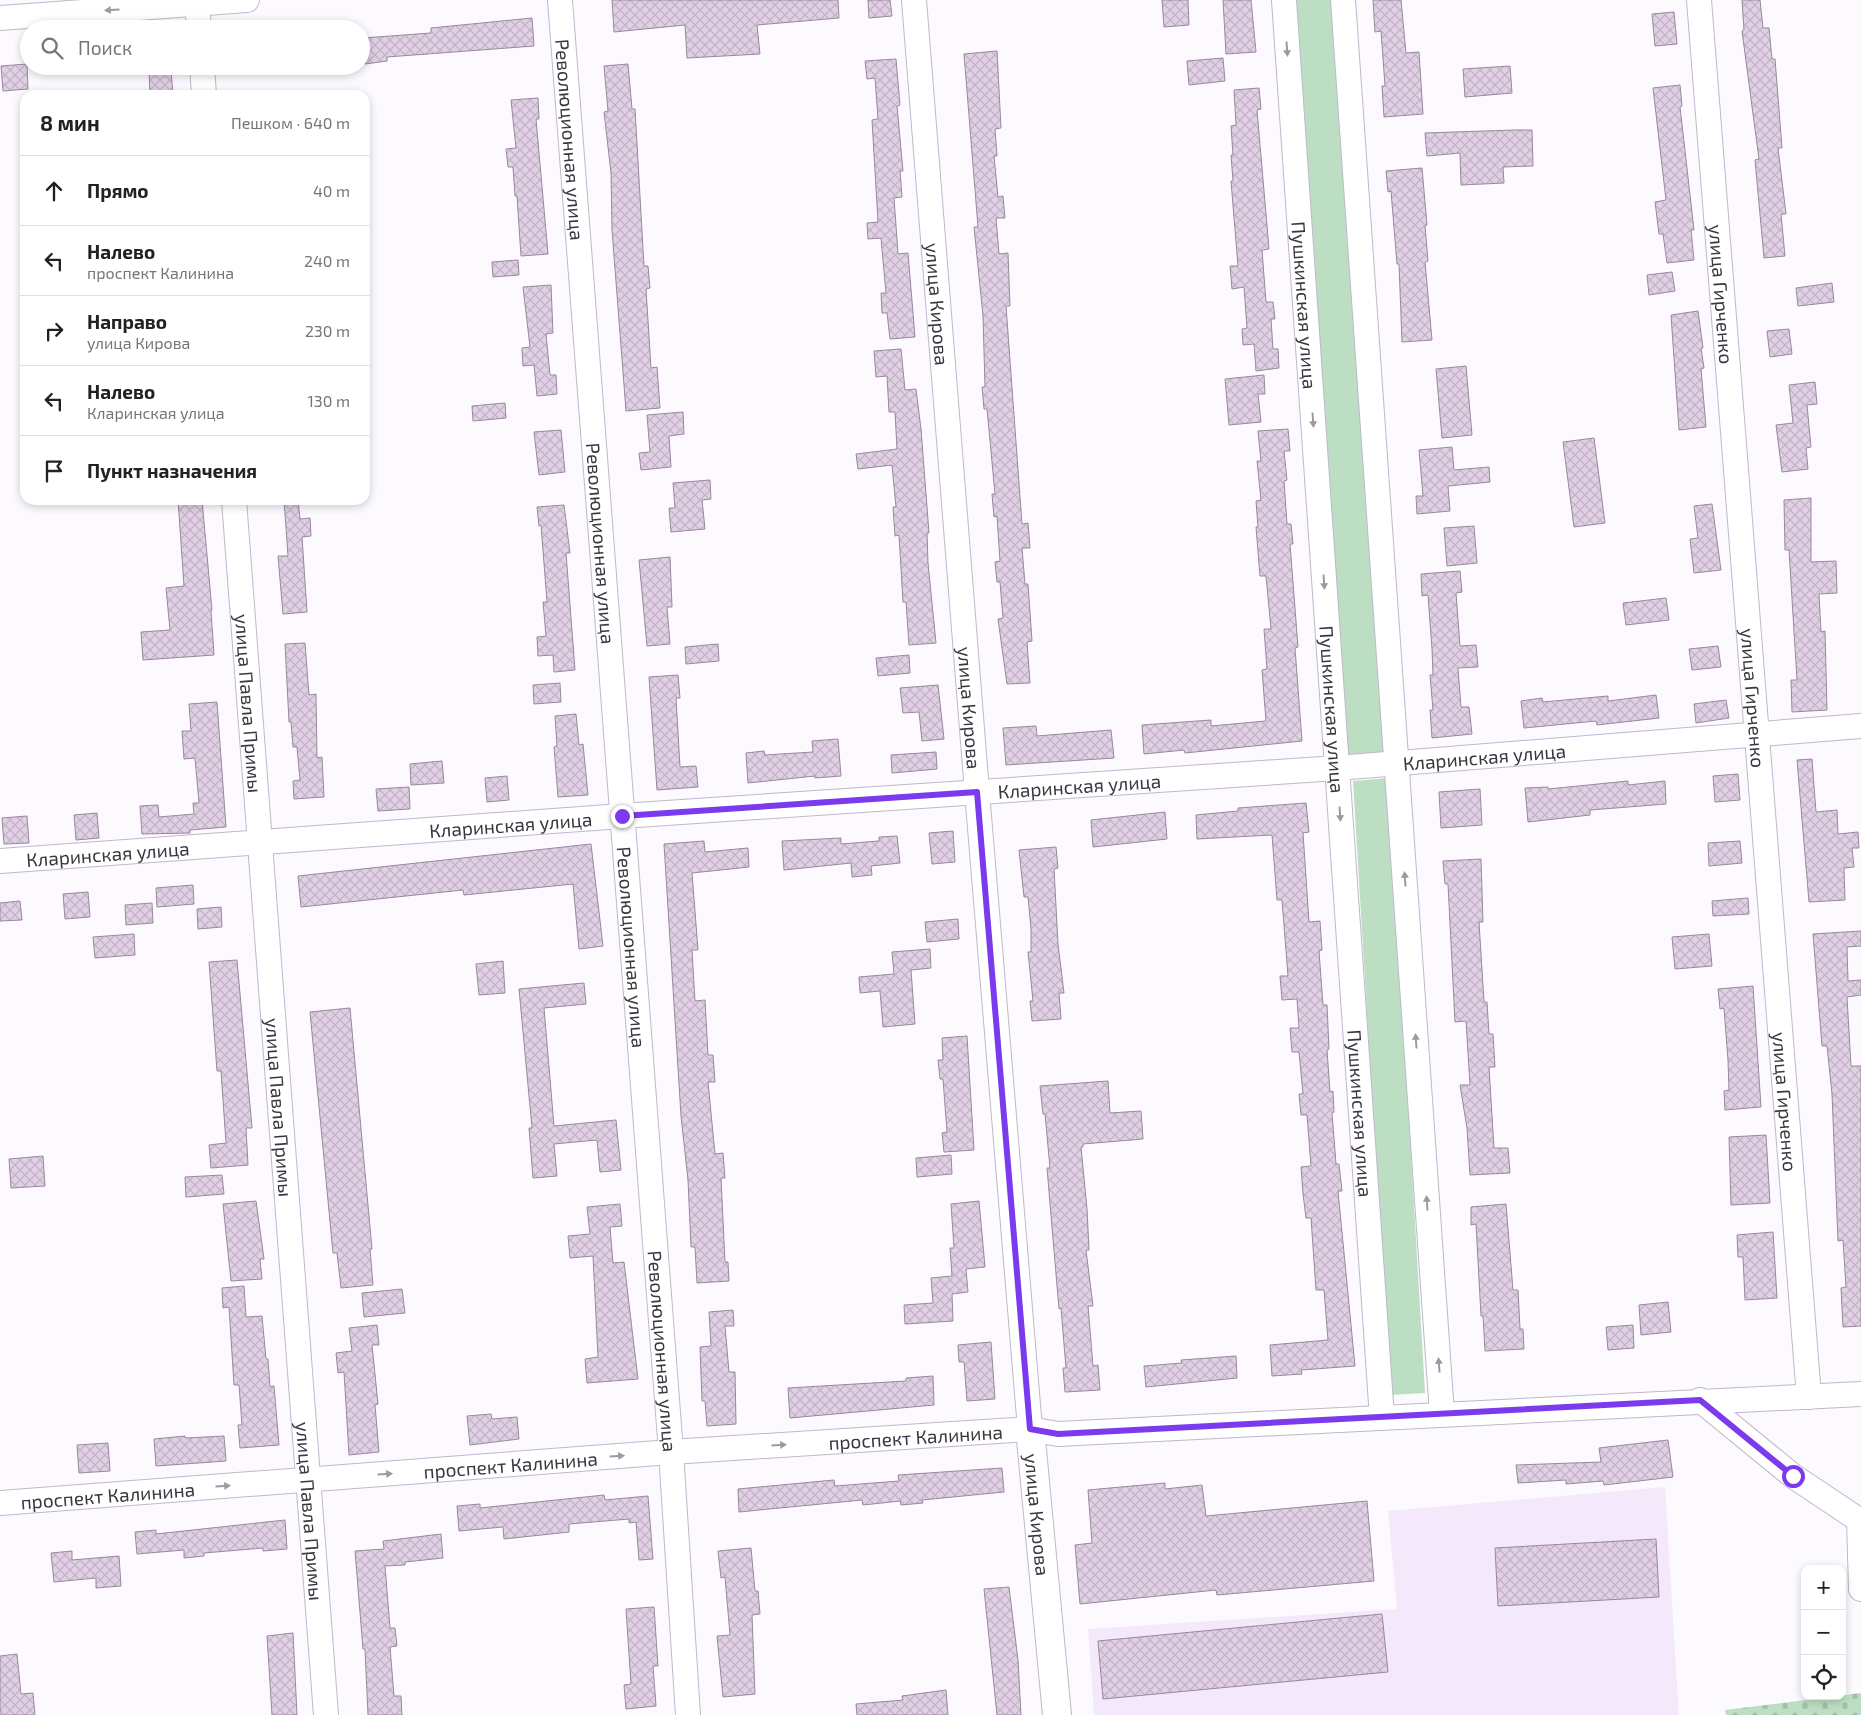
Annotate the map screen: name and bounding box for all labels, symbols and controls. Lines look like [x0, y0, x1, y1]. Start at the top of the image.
one-way arrow [103, 7, 119, 15]
search box [20, 20, 370, 75]
icon: search [38, 34, 66, 62]
text: Поиск [78, 36, 132, 59]
street label: Революционная улица [552, 38, 590, 241]
one-way arrow [1284, 41, 1292, 57]
text: 8 мин [40, 110, 100, 135]
text: Пешком · 640 m [231, 113, 350, 132]
icon: ahead [40, 177, 68, 205]
text: Прямо [87, 179, 149, 202]
text: 40 m [313, 181, 350, 200]
street label: Пушкинская улица [1288, 221, 1322, 390]
street label: улица Гирченко [1704, 223, 1739, 365]
text: Налево [87, 240, 155, 263]
street label: улица Кирова [921, 242, 955, 366]
icon: left [40, 247, 68, 275]
text: 240 m [304, 251, 350, 270]
text: проспект Калинина [87, 263, 234, 282]
text: Направо [87, 310, 167, 333]
icon: right [40, 317, 68, 345]
text: 230 m [305, 321, 350, 340]
text: улица Кирова [87, 333, 190, 352]
text: Налево [87, 380, 155, 403]
icon: left [40, 387, 68, 415]
text: 130 m [308, 391, 350, 410]
text: Кларинская улица [87, 403, 225, 422]
one-way arrow [1309, 413, 1317, 429]
street label: Революционная улица [582, 442, 621, 645]
icon: arrive [40, 457, 68, 485]
text: Пункт назначения [87, 459, 257, 482]
one-way arrow [1320, 575, 1328, 591]
street label: улица Павла Примы [230, 613, 268, 794]
street label: Пушкинская улица [1316, 625, 1350, 794]
street label: улица Гирченко [1736, 627, 1771, 768]
street label: улица Кирова [953, 646, 987, 770]
street label: Кларинская улица [1402, 738, 1567, 774]
street label: Кларинская улица [997, 768, 1162, 802]
route end [611, 805, 634, 828]
street label: Кларинская улица [428, 807, 593, 841]
one-way arrow [1336, 807, 1344, 823]
street label: Кларинская улица [25, 836, 190, 871]
street label: Революционная улица [613, 846, 652, 1049]
one-way arrow [1400, 871, 1408, 887]
street label: улица Павла Примы [261, 1017, 298, 1198]
street label: Пушкинская улица [1344, 1029, 1378, 1198]
street label: улица Гирченко [1768, 1031, 1803, 1172]
one-way arrow [1412, 1033, 1420, 1049]
one-way arrow [1423, 1195, 1431, 1211]
street label: Революционная улица [644, 1249, 682, 1453]
one-way arrow [1435, 1357, 1443, 1373]
street label: проспект Калинина [828, 1419, 1003, 1453]
street label: улица Павла Примы [291, 1421, 329, 1601]
one-way arrow [771, 1441, 787, 1449]
street label: проспект Калинина [423, 1446, 599, 1482]
one-way arrow [609, 1452, 625, 1460]
street label: улица Кирова [1020, 1452, 1055, 1577]
route start [1782, 1465, 1805, 1488]
one-way arrow [377, 1470, 393, 1478]
street label: проспект Калинина [20, 1477, 196, 1513]
one-way arrow [215, 1482, 231, 1490]
map controls [1801, 1565, 1846, 1700]
button: + [1801, 1565, 1846, 1610]
button: − [1801, 1610, 1846, 1655]
button: locate [1801, 1655, 1846, 1700]

